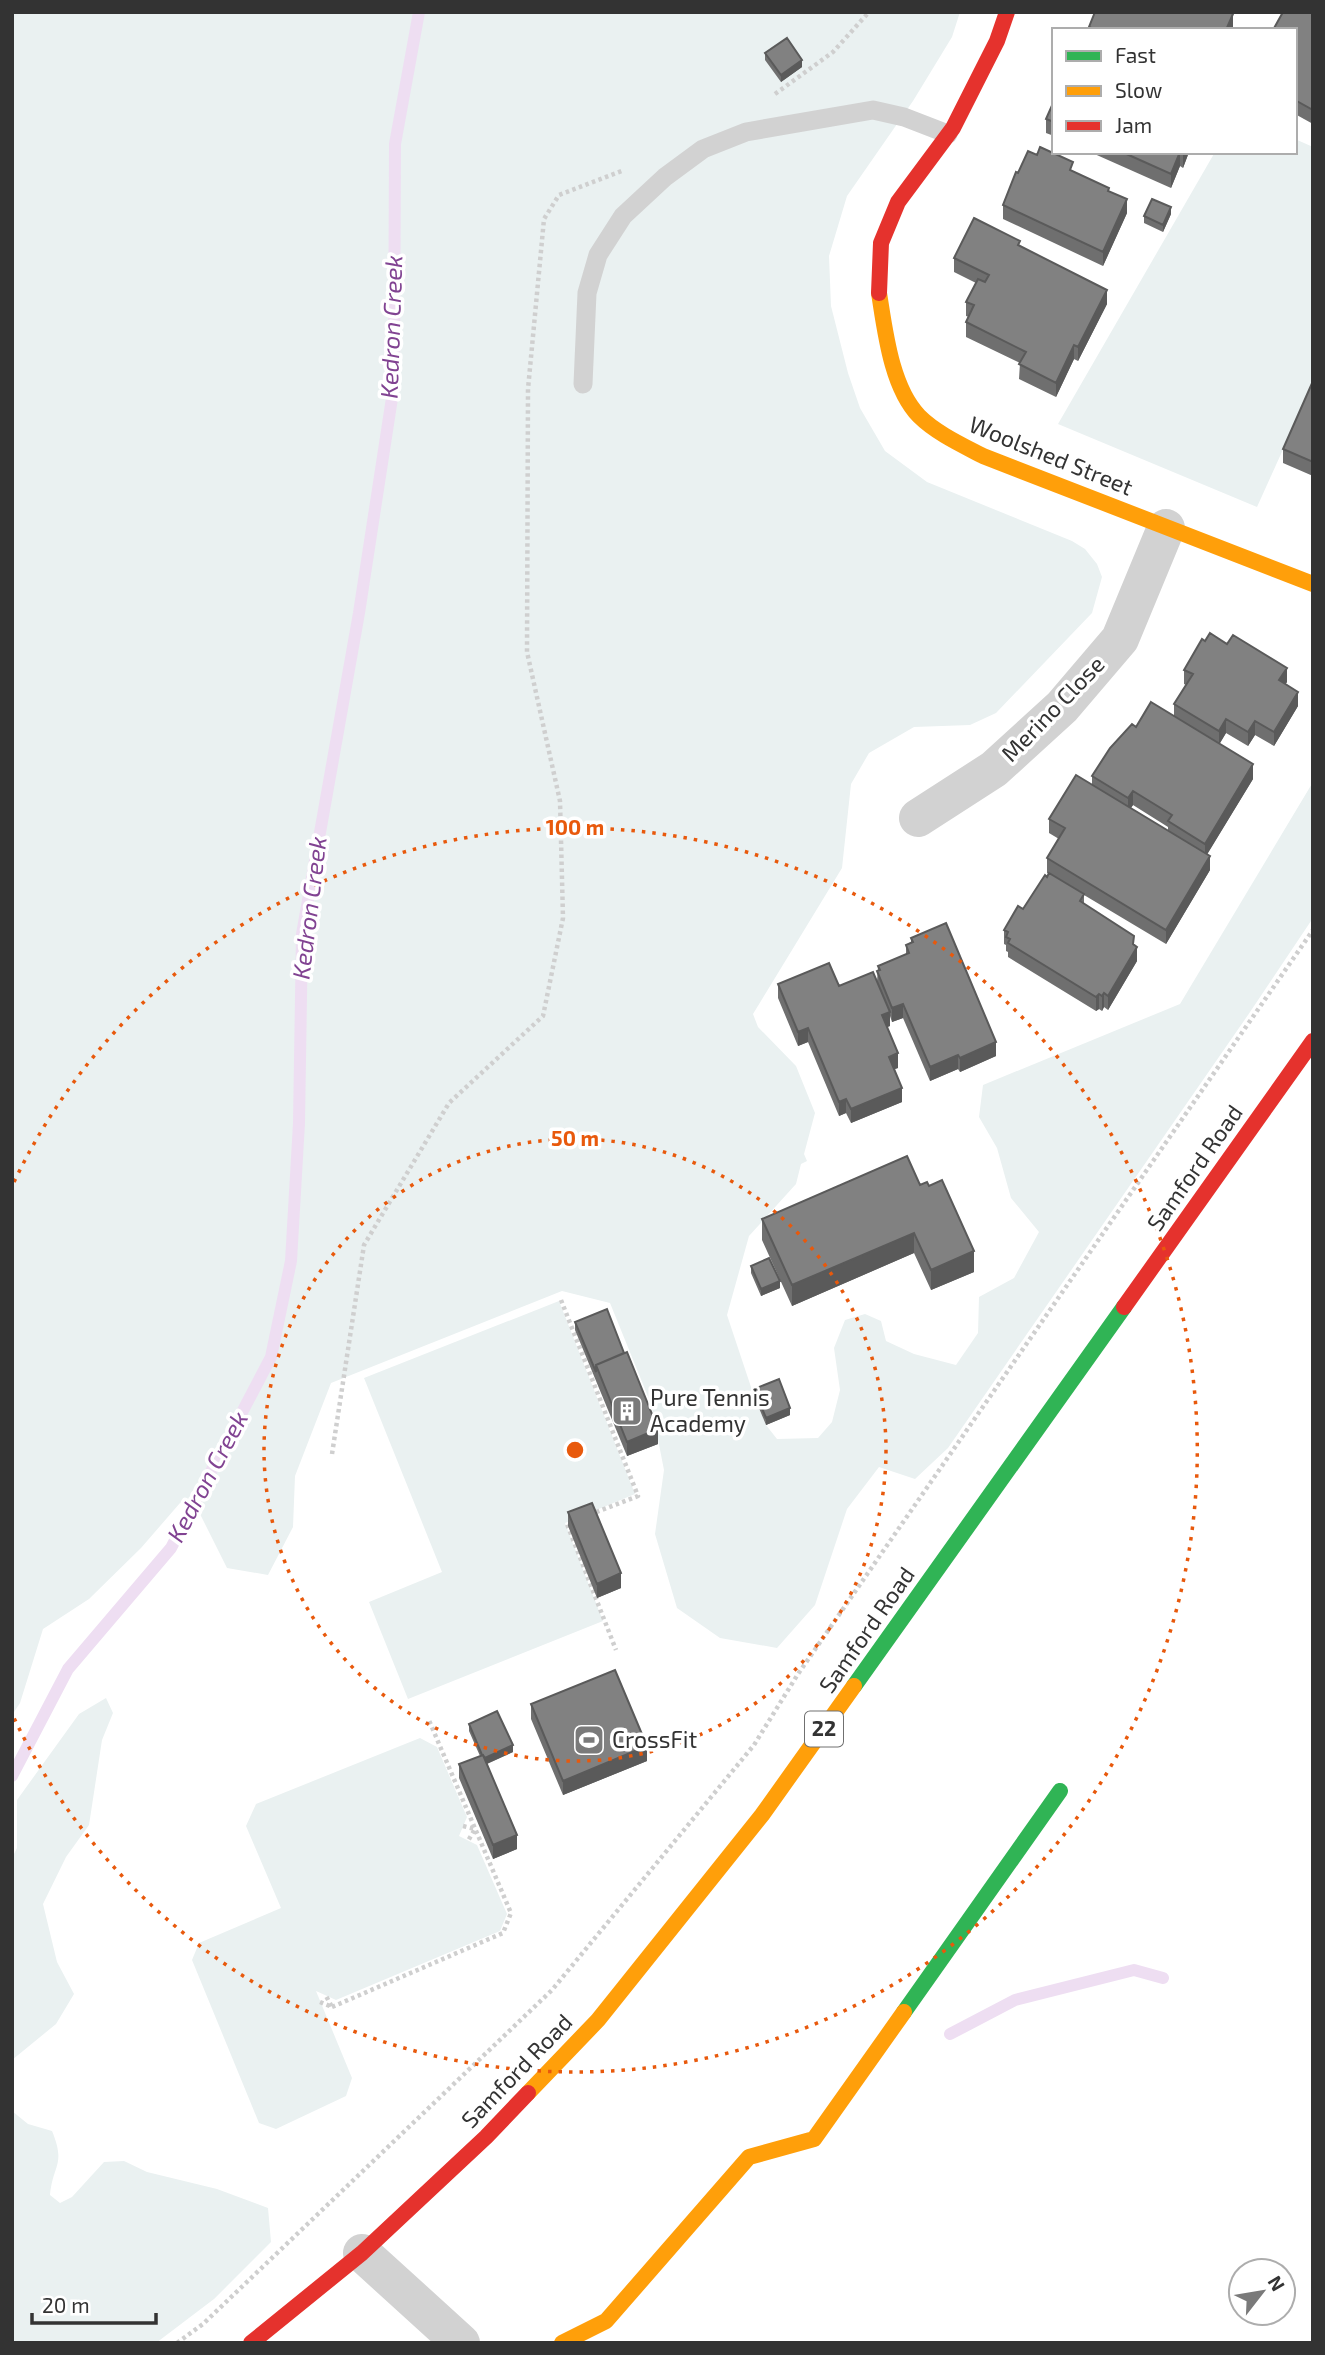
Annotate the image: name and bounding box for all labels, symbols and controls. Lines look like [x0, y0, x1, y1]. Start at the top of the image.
legend [1052, 28, 1297, 154]
text: Fast [1115, 42, 1156, 67]
text: Slow [1115, 77, 1162, 102]
text: Jam [1115, 112, 1152, 137]
water label: Kedron Creek [374, 255, 407, 399]
street label: Woolshed Street [965, 410, 1137, 501]
street label: Merino Close [995, 650, 1110, 767]
text: 100 m [546, 814, 604, 839]
water label: Kedron Creek [285, 835, 332, 981]
street label: Samford Road [1140, 1099, 1248, 1236]
text: 50 m [551, 1125, 599, 1150]
place label: Pure Tennis Academy [650, 1383, 770, 1437]
building icon: Pure Tennis Academy [610, 1394, 644, 1428]
water label: Kedron Creek [160, 1406, 253, 1547]
centre of rings [563, 1438, 587, 1462]
street label: Samford Road [812, 1561, 920, 1698]
road number: 22 [805, 1712, 843, 1746]
sports icon: CrossFit [572, 1723, 606, 1757]
place label: CrossFit [612, 1725, 698, 1753]
street label: Samford Road [455, 2008, 578, 2133]
north arrow [1227, 2257, 1297, 2327]
text: N [1264, 2271, 1290, 2295]
scale bar [32, 2282, 156, 2326]
text: 20 m [42, 2292, 90, 2317]

